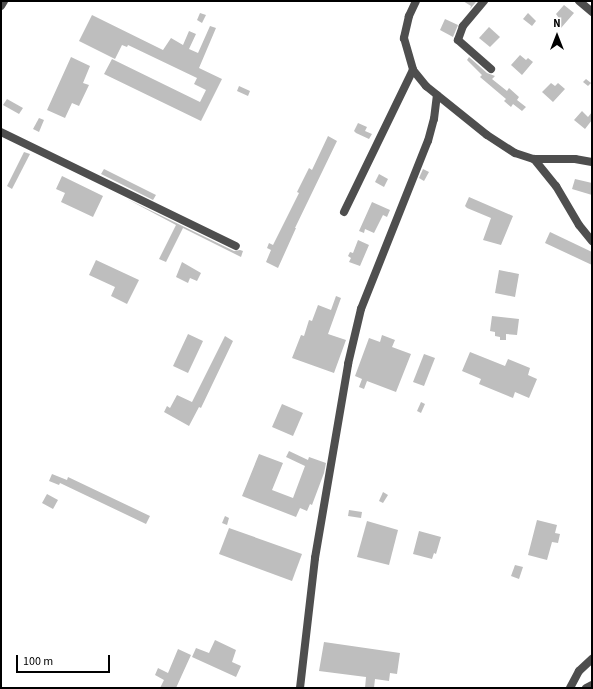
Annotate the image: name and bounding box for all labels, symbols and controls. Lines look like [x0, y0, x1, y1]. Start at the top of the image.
north arrow [537, 16, 577, 56]
text: N [553, 16, 561, 31]
scale bar [18, 647, 112, 673]
text: 100 m [23, 653, 53, 670]

